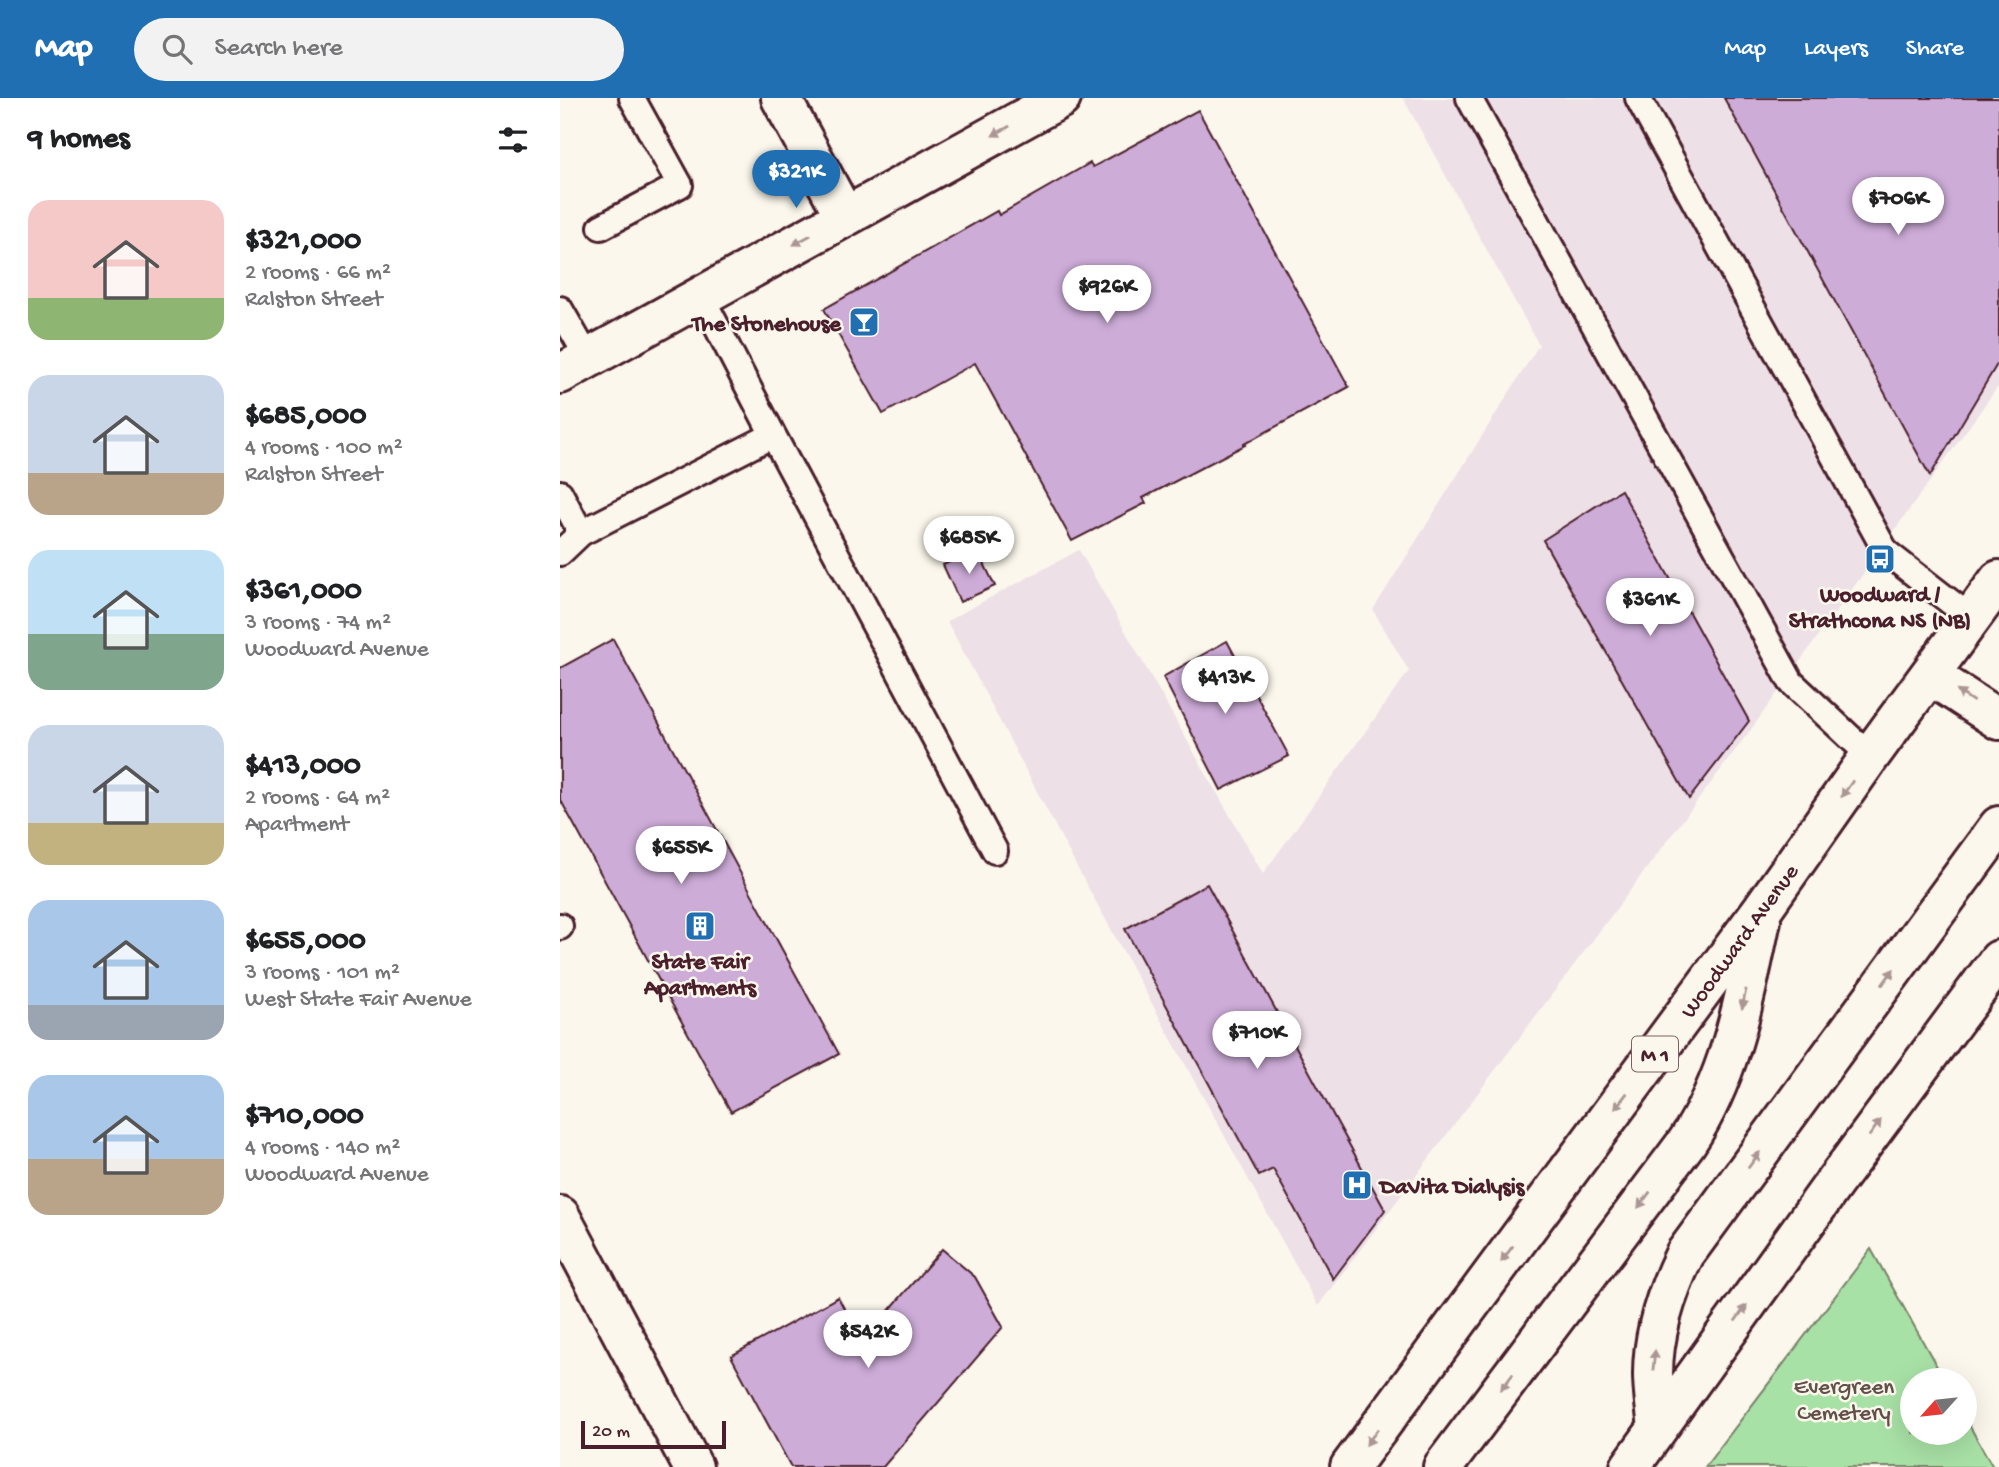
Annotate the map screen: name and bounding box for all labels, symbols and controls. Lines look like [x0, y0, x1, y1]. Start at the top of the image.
search box [134, 18, 624, 81]
text: Map [35, 30, 92, 68]
icon: search [158, 30, 196, 68]
text: Search here [214, 34, 343, 65]
text: Map [1724, 35, 1766, 64]
text: Layers [1804, 35, 1868, 64]
text: Share [1906, 35, 1964, 64]
icon: filters [494, 121, 532, 159]
text: 9 homes [28, 123, 130, 158]
one-way arrow [991, 125, 1011, 137]
pin: $321K [747, 150, 845, 210]
text: $321K [768, 159, 824, 186]
pin: $706K [1849, 178, 1947, 237]
text: $706K [1868, 186, 1928, 213]
text: $321,000 [245, 225, 361, 260]
icon: home [84, 228, 168, 312]
one-way arrow [791, 234, 811, 246]
text: 2 rooms · 66 m² [245, 260, 391, 287]
pin: $926K [1058, 266, 1156, 325]
text: $926K [1078, 274, 1136, 301]
text: Ralston Street [245, 287, 382, 314]
bar icon: The Stonehouse [847, 305, 881, 339]
place label: The Stonehouse [690, 312, 842, 339]
text: $685,000 [245, 400, 366, 435]
icon: home [84, 403, 168, 487]
text: 4 rooms · 100 m² [245, 435, 403, 462]
text: Ralston Street [245, 462, 382, 489]
pin: $685K [920, 517, 1018, 576]
text: $685K [939, 525, 999, 552]
bus stop icon: Woodward / Strathcona NS (NB) [1863, 542, 1897, 576]
text: $361,000 [245, 575, 362, 610]
icon: home [84, 578, 168, 662]
pin: $361K [1601, 578, 1699, 638]
place label: Woodward / Strathcona NS (NB) [1789, 583, 1971, 636]
text: $361K [1622, 587, 1678, 614]
text: 3 rooms · 74 m² [245, 610, 391, 637]
text: Woodward Avenue [245, 637, 429, 664]
pin: $413K [1176, 656, 1274, 716]
text: $413K [1197, 665, 1253, 692]
one-way arrow [1955, 690, 1975, 703]
text: $413,000 [245, 750, 361, 785]
icon: home [84, 753, 168, 837]
one-way arrow [1840, 780, 1854, 798]
text: 2 rooms · 64 m² [245, 785, 390, 812]
text: Apartment [245, 812, 349, 839]
pin: $655K [632, 826, 730, 886]
text: $655K [652, 835, 710, 862]
street label: Woodward Avenue [1676, 859, 1806, 1024]
building icon: State Fair Apartments [683, 909, 717, 943]
text: $655,000 [245, 925, 366, 960]
icon: home [84, 928, 168, 1012]
place label: State Fair Apartments [643, 950, 758, 1003]
text: 3 rooms · 101 m² [245, 960, 400, 987]
one-way arrow [1881, 968, 1895, 986]
text: West State Fair Avenue [245, 987, 472, 1014]
one-way arrow [1739, 988, 1750, 1010]
pin: $710K [1208, 1012, 1306, 1071]
text: $710K [1228, 1020, 1286, 1047]
road number: M 1 [1632, 1037, 1678, 1072]
one-way arrow [1614, 1092, 1628, 1110]
text: $710,000 [245, 1100, 364, 1135]
icon: home [84, 1103, 168, 1187]
one-way arrow [1868, 1119, 1882, 1138]
text: 4 rooms · 140 m² [245, 1135, 400, 1162]
one-way arrow [1747, 1151, 1761, 1169]
text: Woodward Avenue [245, 1162, 429, 1189]
hospital icon: DaVita Dialysis [1340, 1168, 1374, 1202]
place label: DaVita Dialysis [1378, 1175, 1526, 1202]
one-way arrow [1637, 1191, 1651, 1209]
one-way arrow [1499, 1245, 1514, 1263]
one-way arrow [1734, 1304, 1748, 1322]
pin: $542K [819, 1310, 917, 1370]
text: $542K [839, 1319, 897, 1346]
one-way arrow [1649, 1349, 1660, 1371]
north arrow [1900, 1368, 1978, 1446]
map controls [1900, 1368, 1977, 1445]
one-way arrow [1501, 1373, 1515, 1391]
park label: Evergreen Cemetery [1794, 1375, 1894, 1428]
scale bar [581, 1418, 726, 1450]
text: 20 m [592, 1421, 630, 1444]
one-way arrow [1364, 1428, 1379, 1446]

